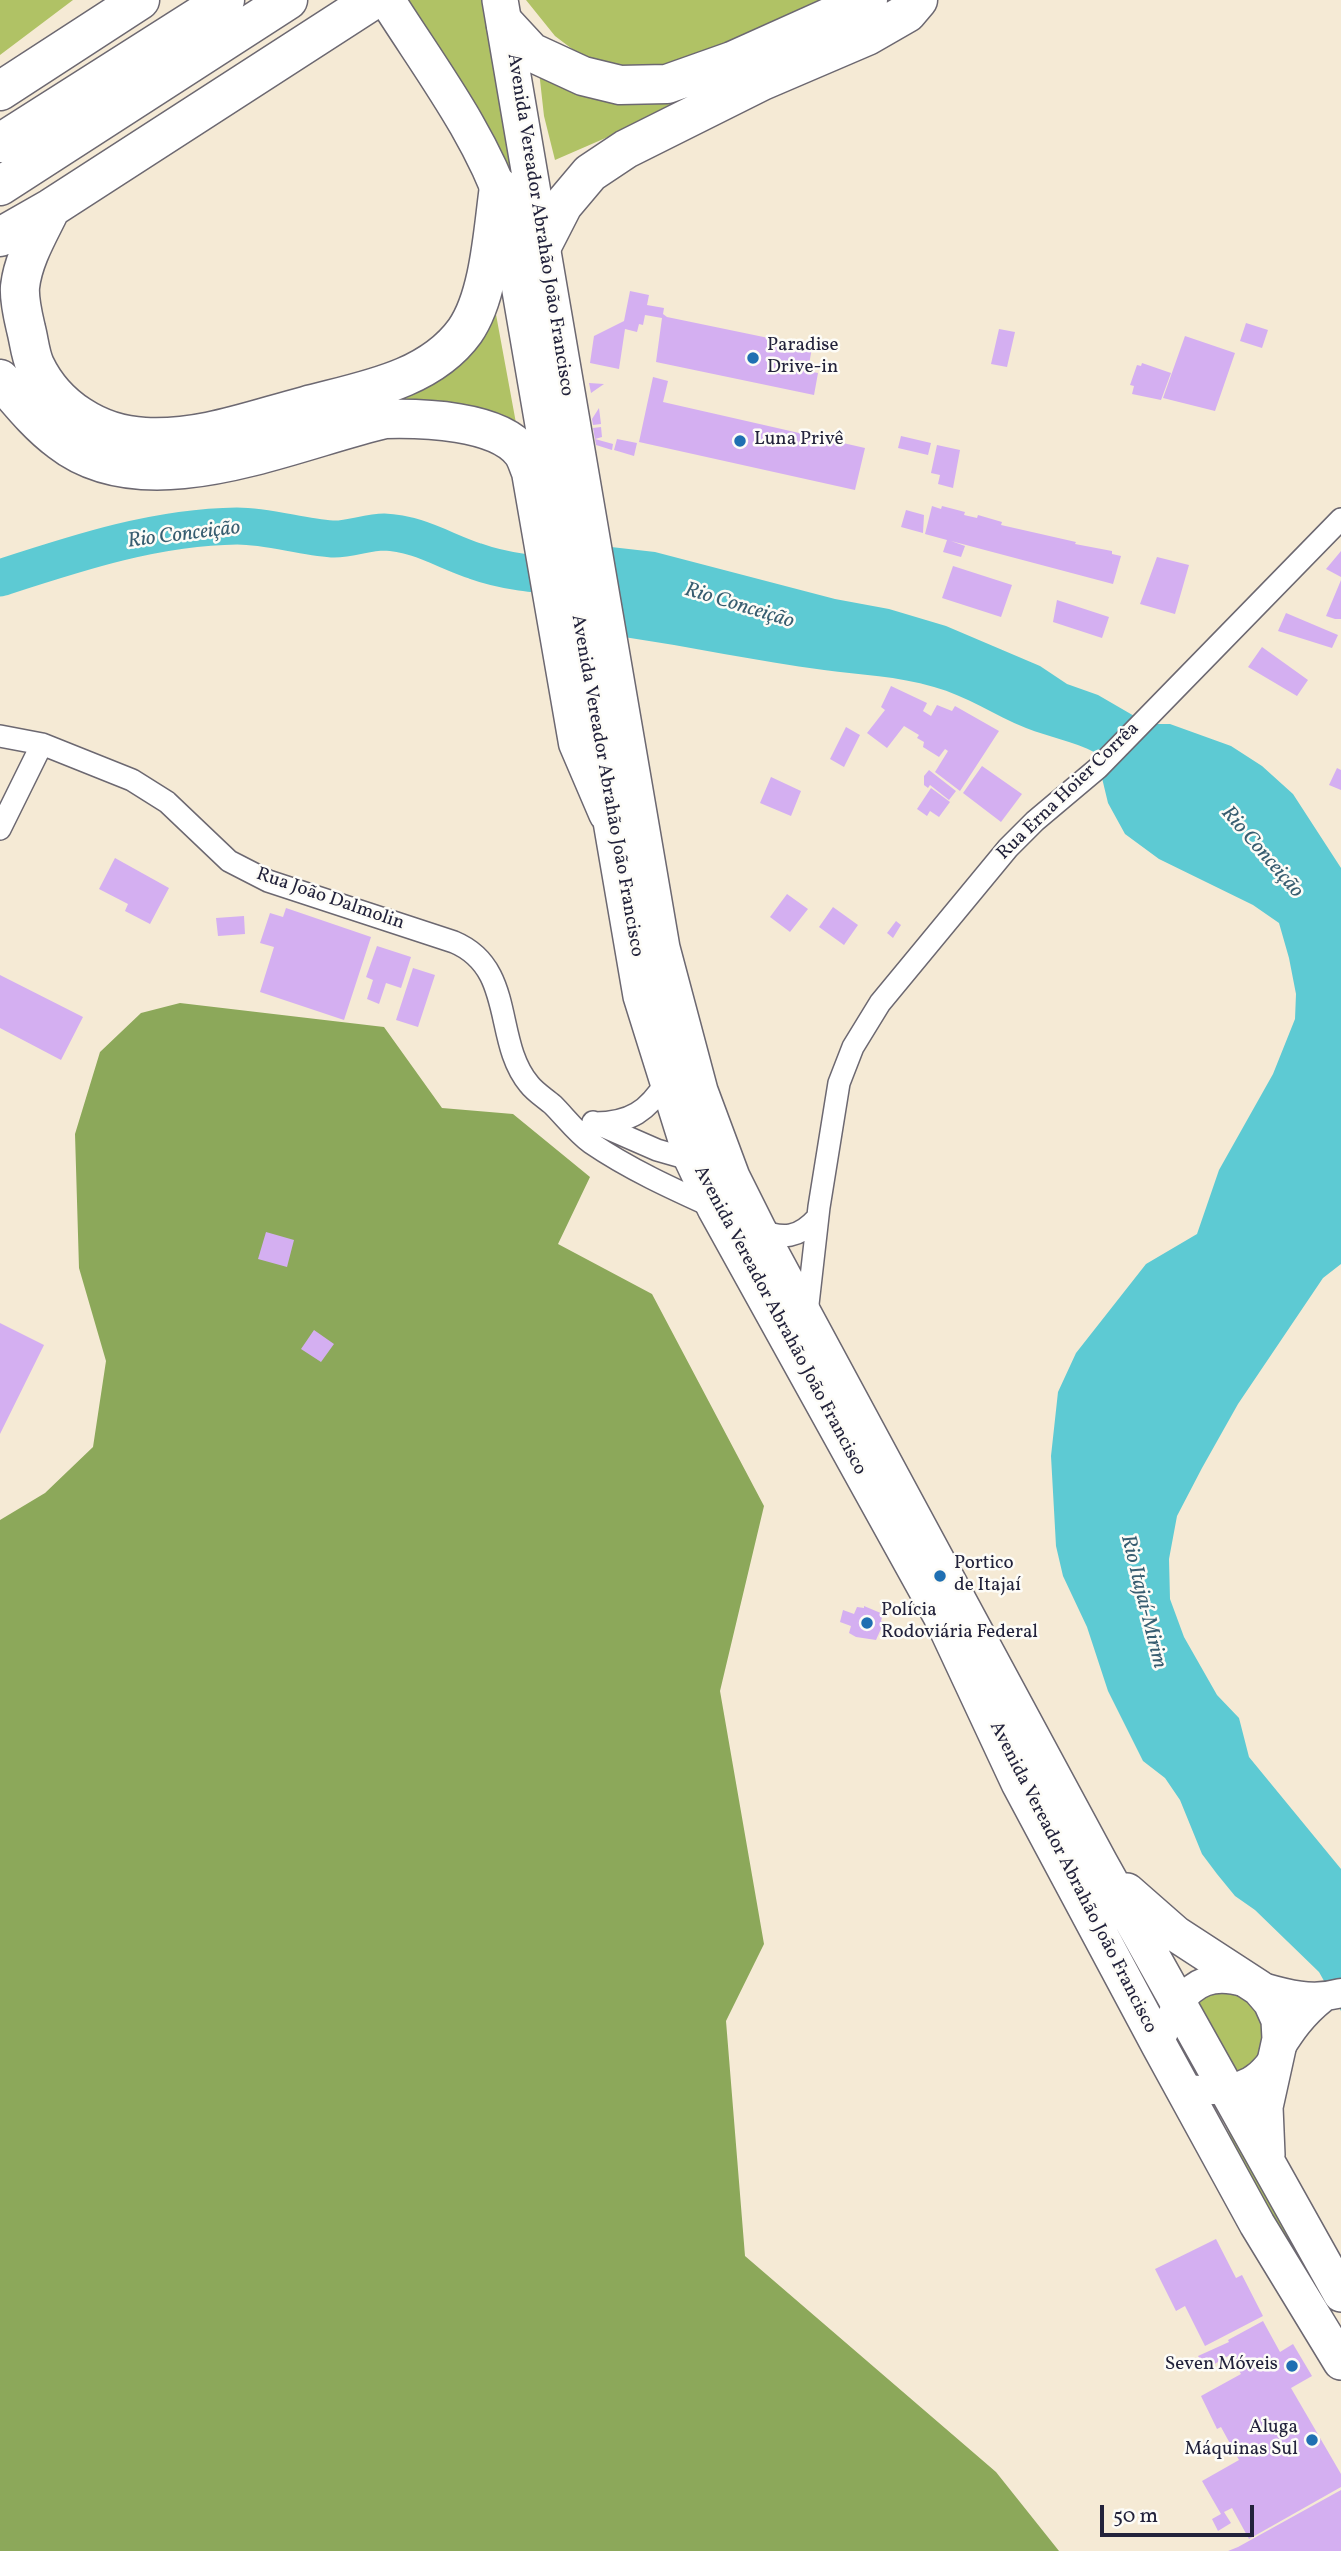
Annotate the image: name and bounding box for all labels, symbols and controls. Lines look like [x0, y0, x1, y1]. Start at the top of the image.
street label: Avenida Vereador Abrahão João Francisco [501, 52, 577, 398]
place label: Paradise Drive-in [767, 336, 838, 380]
marker: Paradise Drive-in [745, 350, 761, 366]
place label: Luna Privê [754, 430, 844, 452]
marker: Luna Privê [732, 433, 748, 449]
water label: Rio Conceição [126, 517, 242, 555]
water label: Rio Conceição [681, 578, 797, 636]
street label: Avenida Vereador Abrahão João Francisco [565, 613, 647, 959]
street label: Rua Erna Hoier Corrêa [993, 718, 1145, 866]
water label: Rio Conceição [1214, 802, 1308, 904]
street label: Rua João Dalmolin [253, 864, 407, 936]
street label: Avenida Vereador Abrahão João Francisco [688, 1163, 870, 1479]
water label: Rio Itajaí-Mirim [1113, 1533, 1171, 1671]
place label: Portico de Itajaí [954, 1554, 1021, 1598]
marker: Portico de Itajaí [932, 1568, 948, 1584]
place label: Polícia Rodoviária Federal [881, 1601, 1038, 1645]
marker: Polícia Rodoviária Federal [859, 1615, 875, 1631]
street label: Avenida Vereador Abrahão João Francisco [983, 1718, 1161, 2038]
place label: Seven Móveis [1165, 2355, 1278, 2377]
marker: Seven Móveis [1284, 2358, 1300, 2374]
place label: Aluga Máquinas Sul [1184, 2418, 1298, 2462]
marker: Aluga Máquinas Sul [1304, 2432, 1320, 2448]
scale bar [1103, 2492, 1257, 2536]
text: 50 m [1113, 2502, 1158, 2531]

